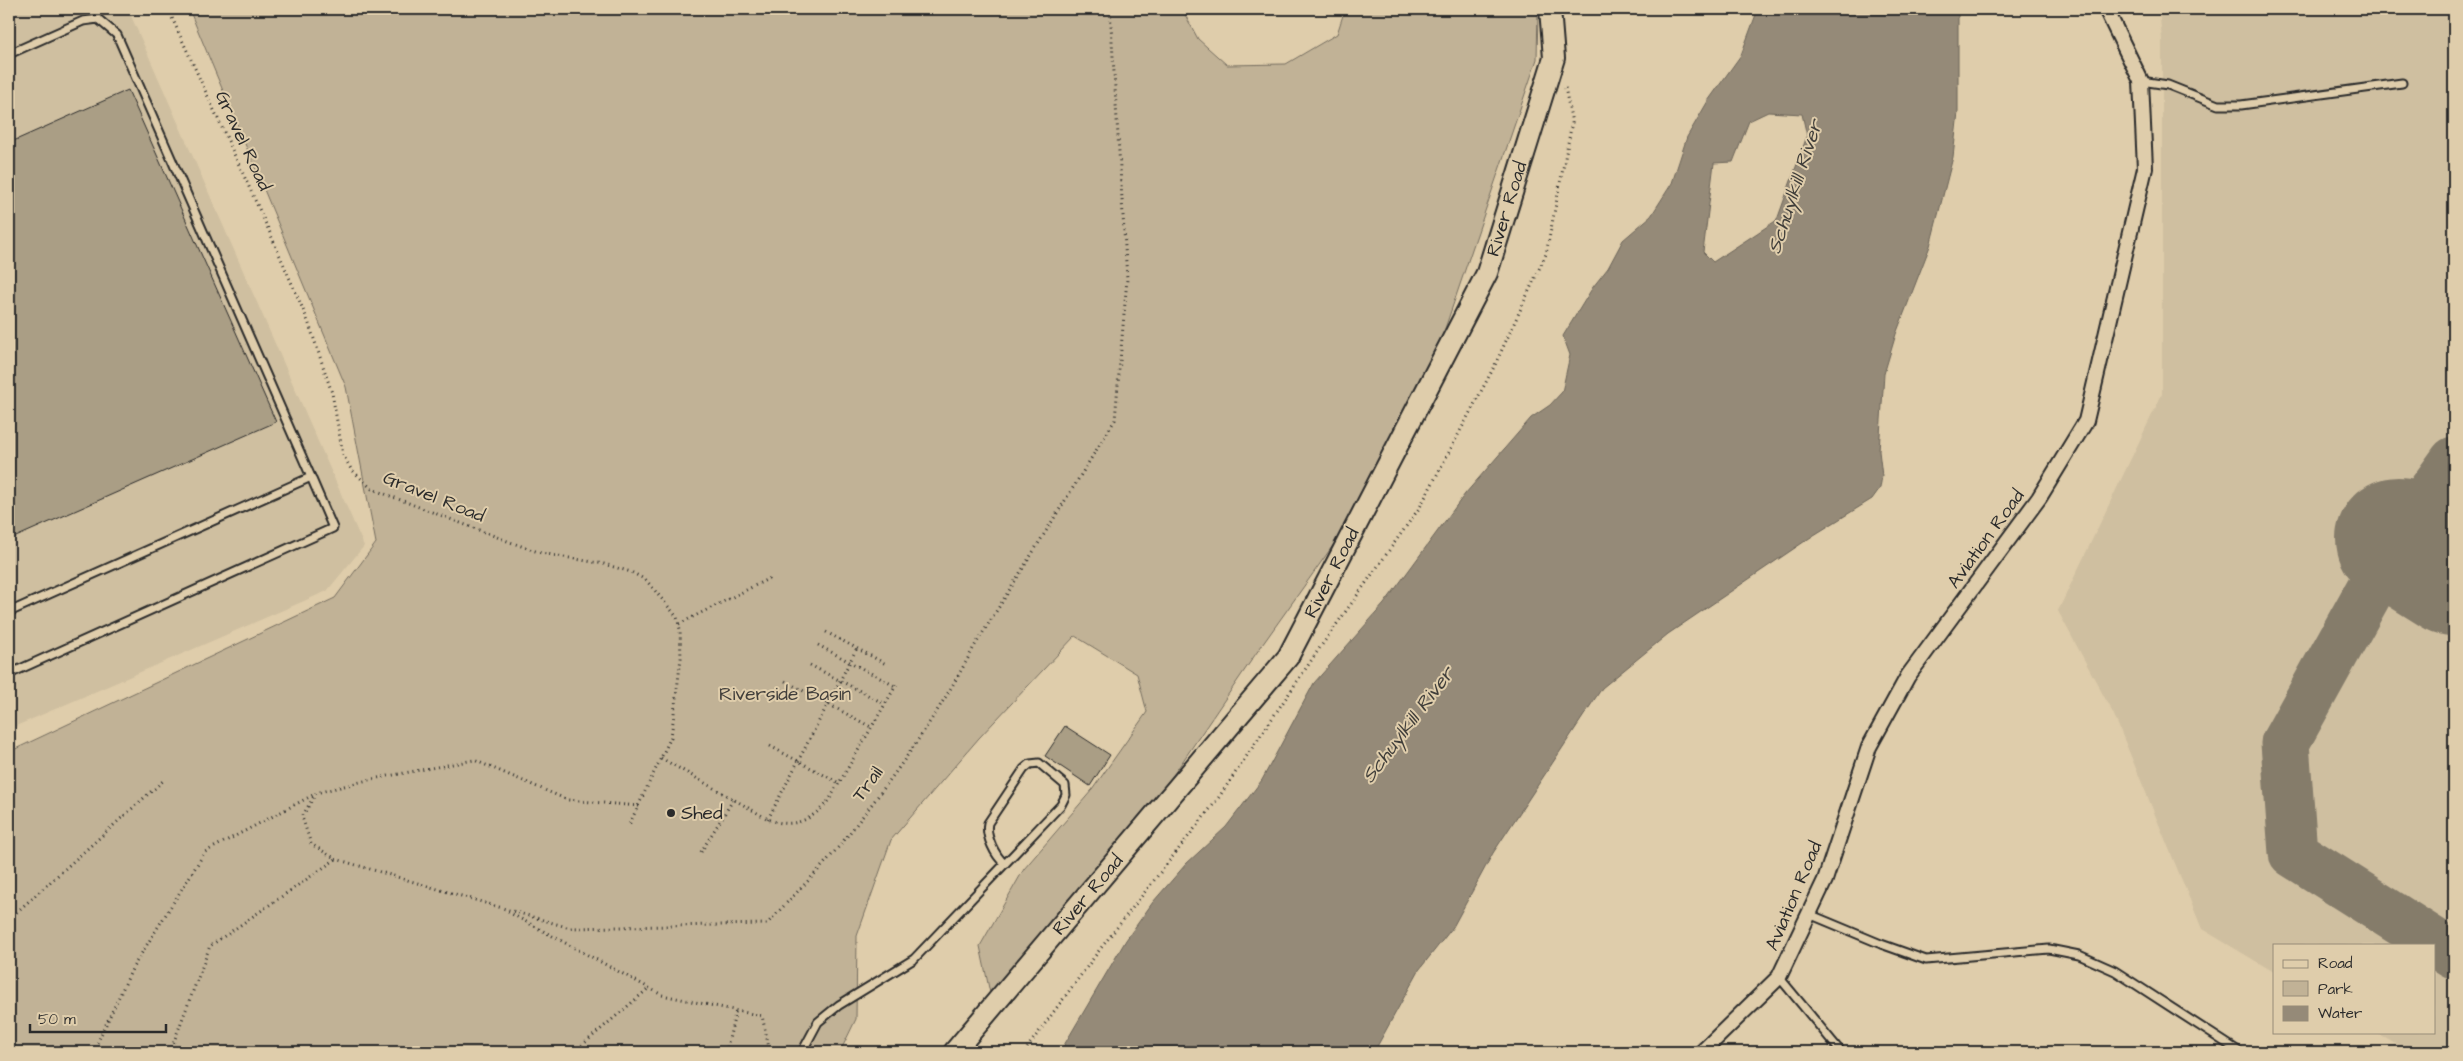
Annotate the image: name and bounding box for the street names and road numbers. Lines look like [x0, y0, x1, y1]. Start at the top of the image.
street label: Gravel Road [208, 86, 278, 196]
street label: River Road [1480, 158, 1534, 260]
street label: Gravel Road [379, 464, 489, 530]
street label: Aviation Road [1941, 484, 2031, 594]
street label: River Road [1298, 523, 1366, 623]
street label: Trail [846, 761, 890, 807]
street label: Aviation Road [1759, 837, 1829, 955]
street label: River Road [1046, 848, 1130, 941]

